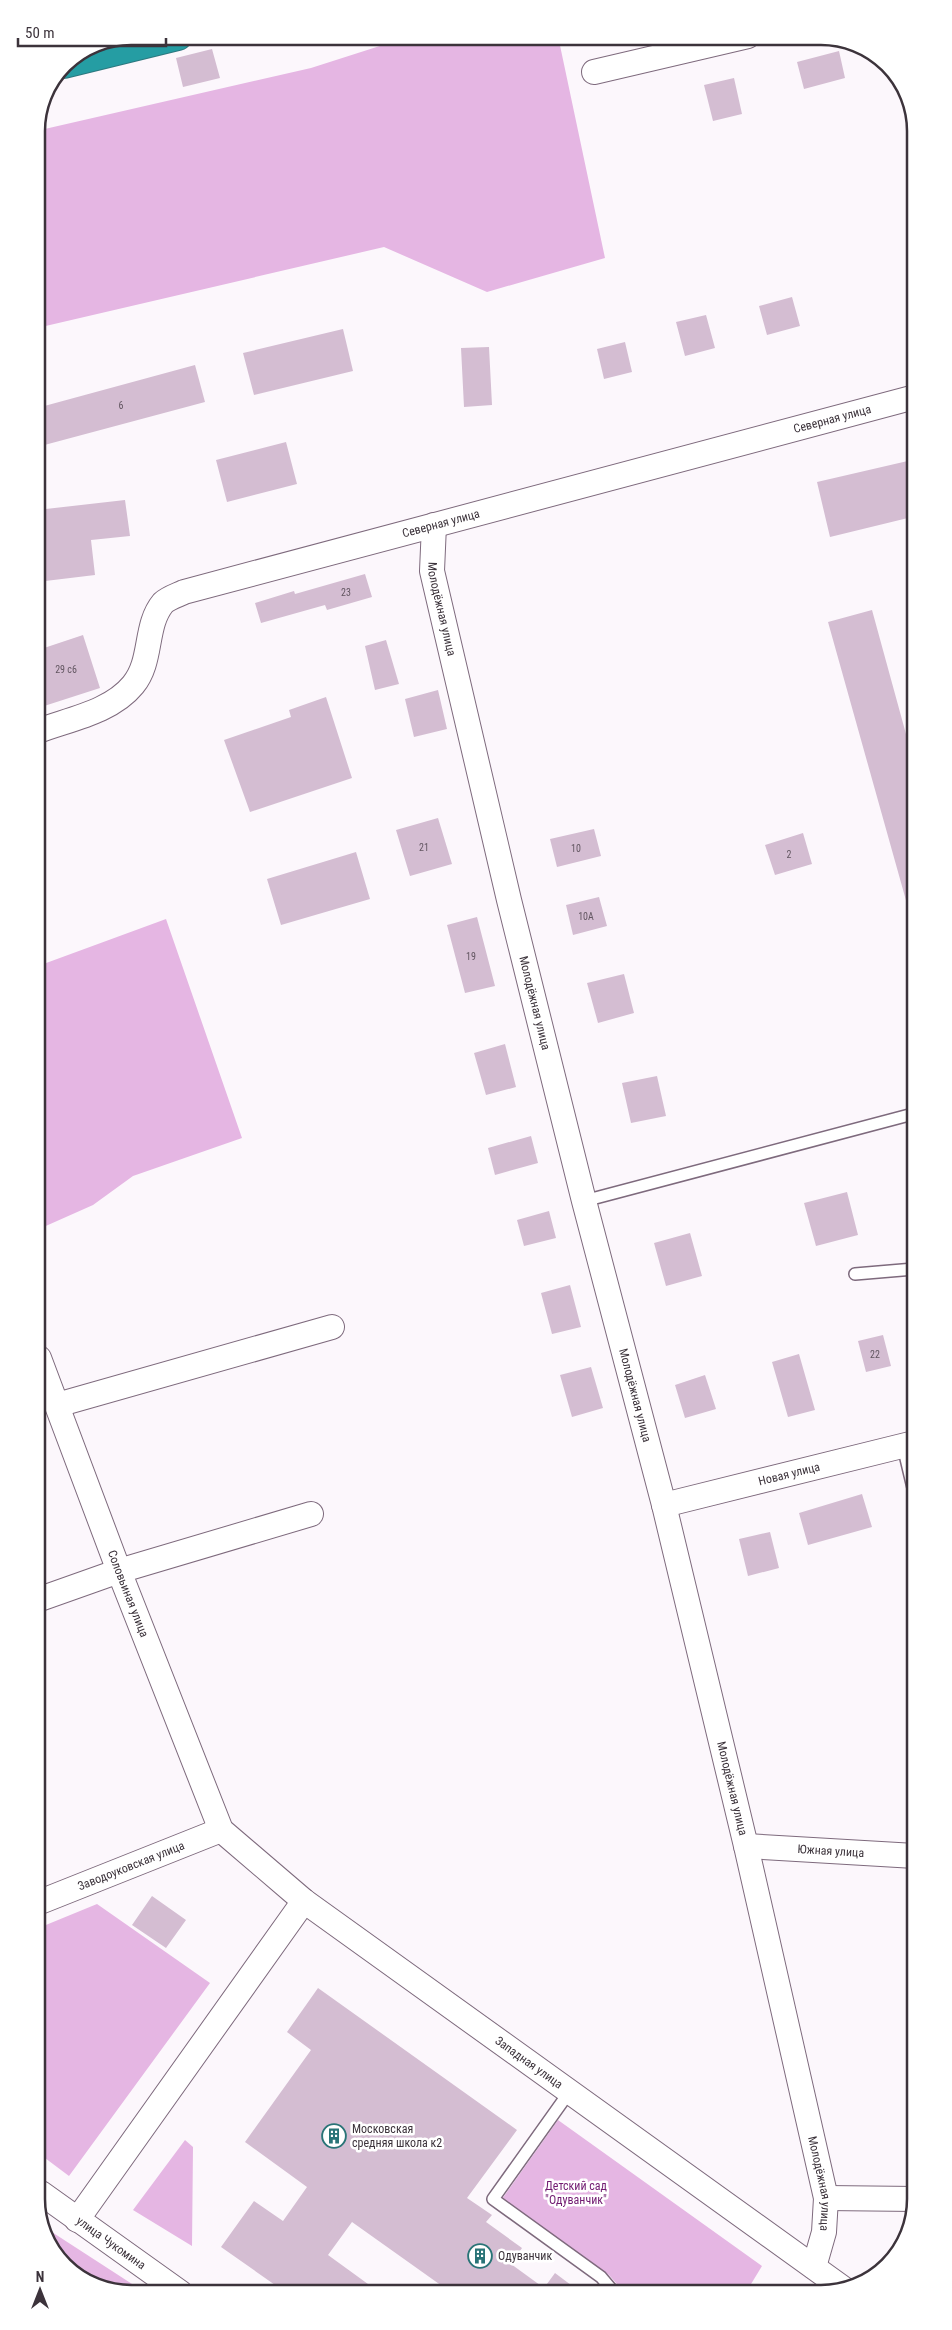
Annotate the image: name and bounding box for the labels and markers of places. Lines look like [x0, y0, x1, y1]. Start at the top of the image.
place label: Московская средняя школа к2 [352, 2122, 442, 2150]
building icon: Московская средняя школа к2 [321, 2123, 347, 2149]
building icon: Одуванчик [467, 2243, 493, 2269]
place label: Одуванчик [498, 2249, 552, 2263]

